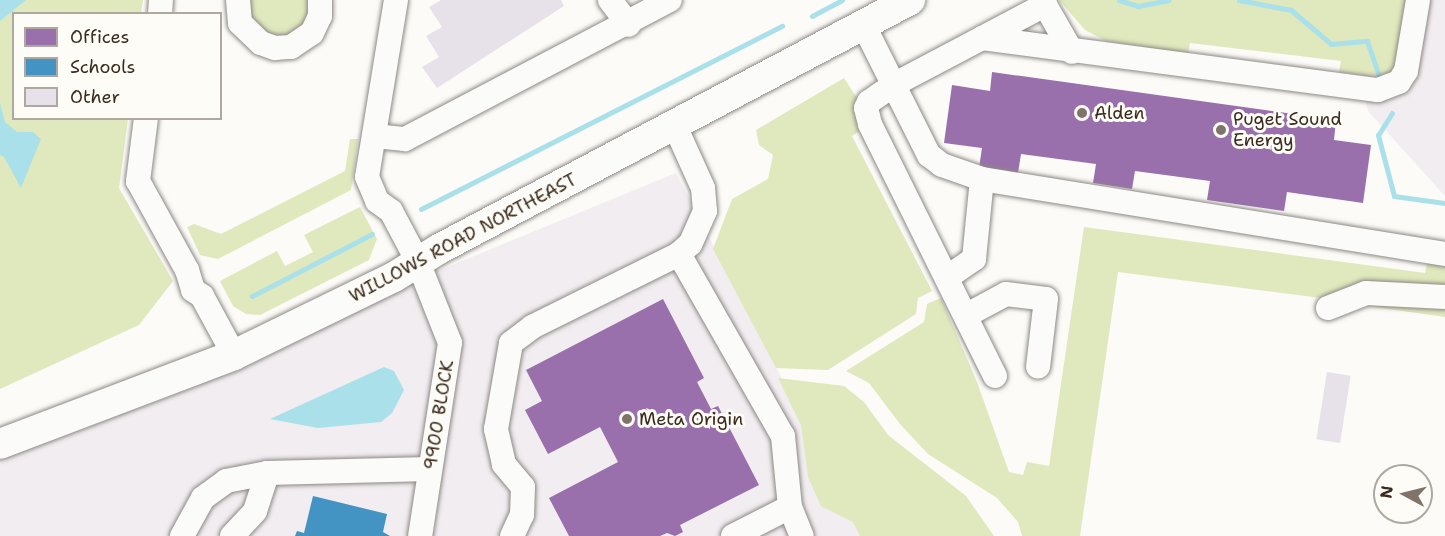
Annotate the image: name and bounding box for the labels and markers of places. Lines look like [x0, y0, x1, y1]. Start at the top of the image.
place label: Alden [1094, 102, 1144, 124]
marker: Alden [1075, 106, 1089, 120]
place label: Puget Sound Energy [1233, 109, 1342, 152]
marker: Puget Sound Energy [1214, 123, 1228, 137]
place label: Meta Origin [639, 408, 743, 430]
marker: Meta Origin [620, 412, 634, 426]

